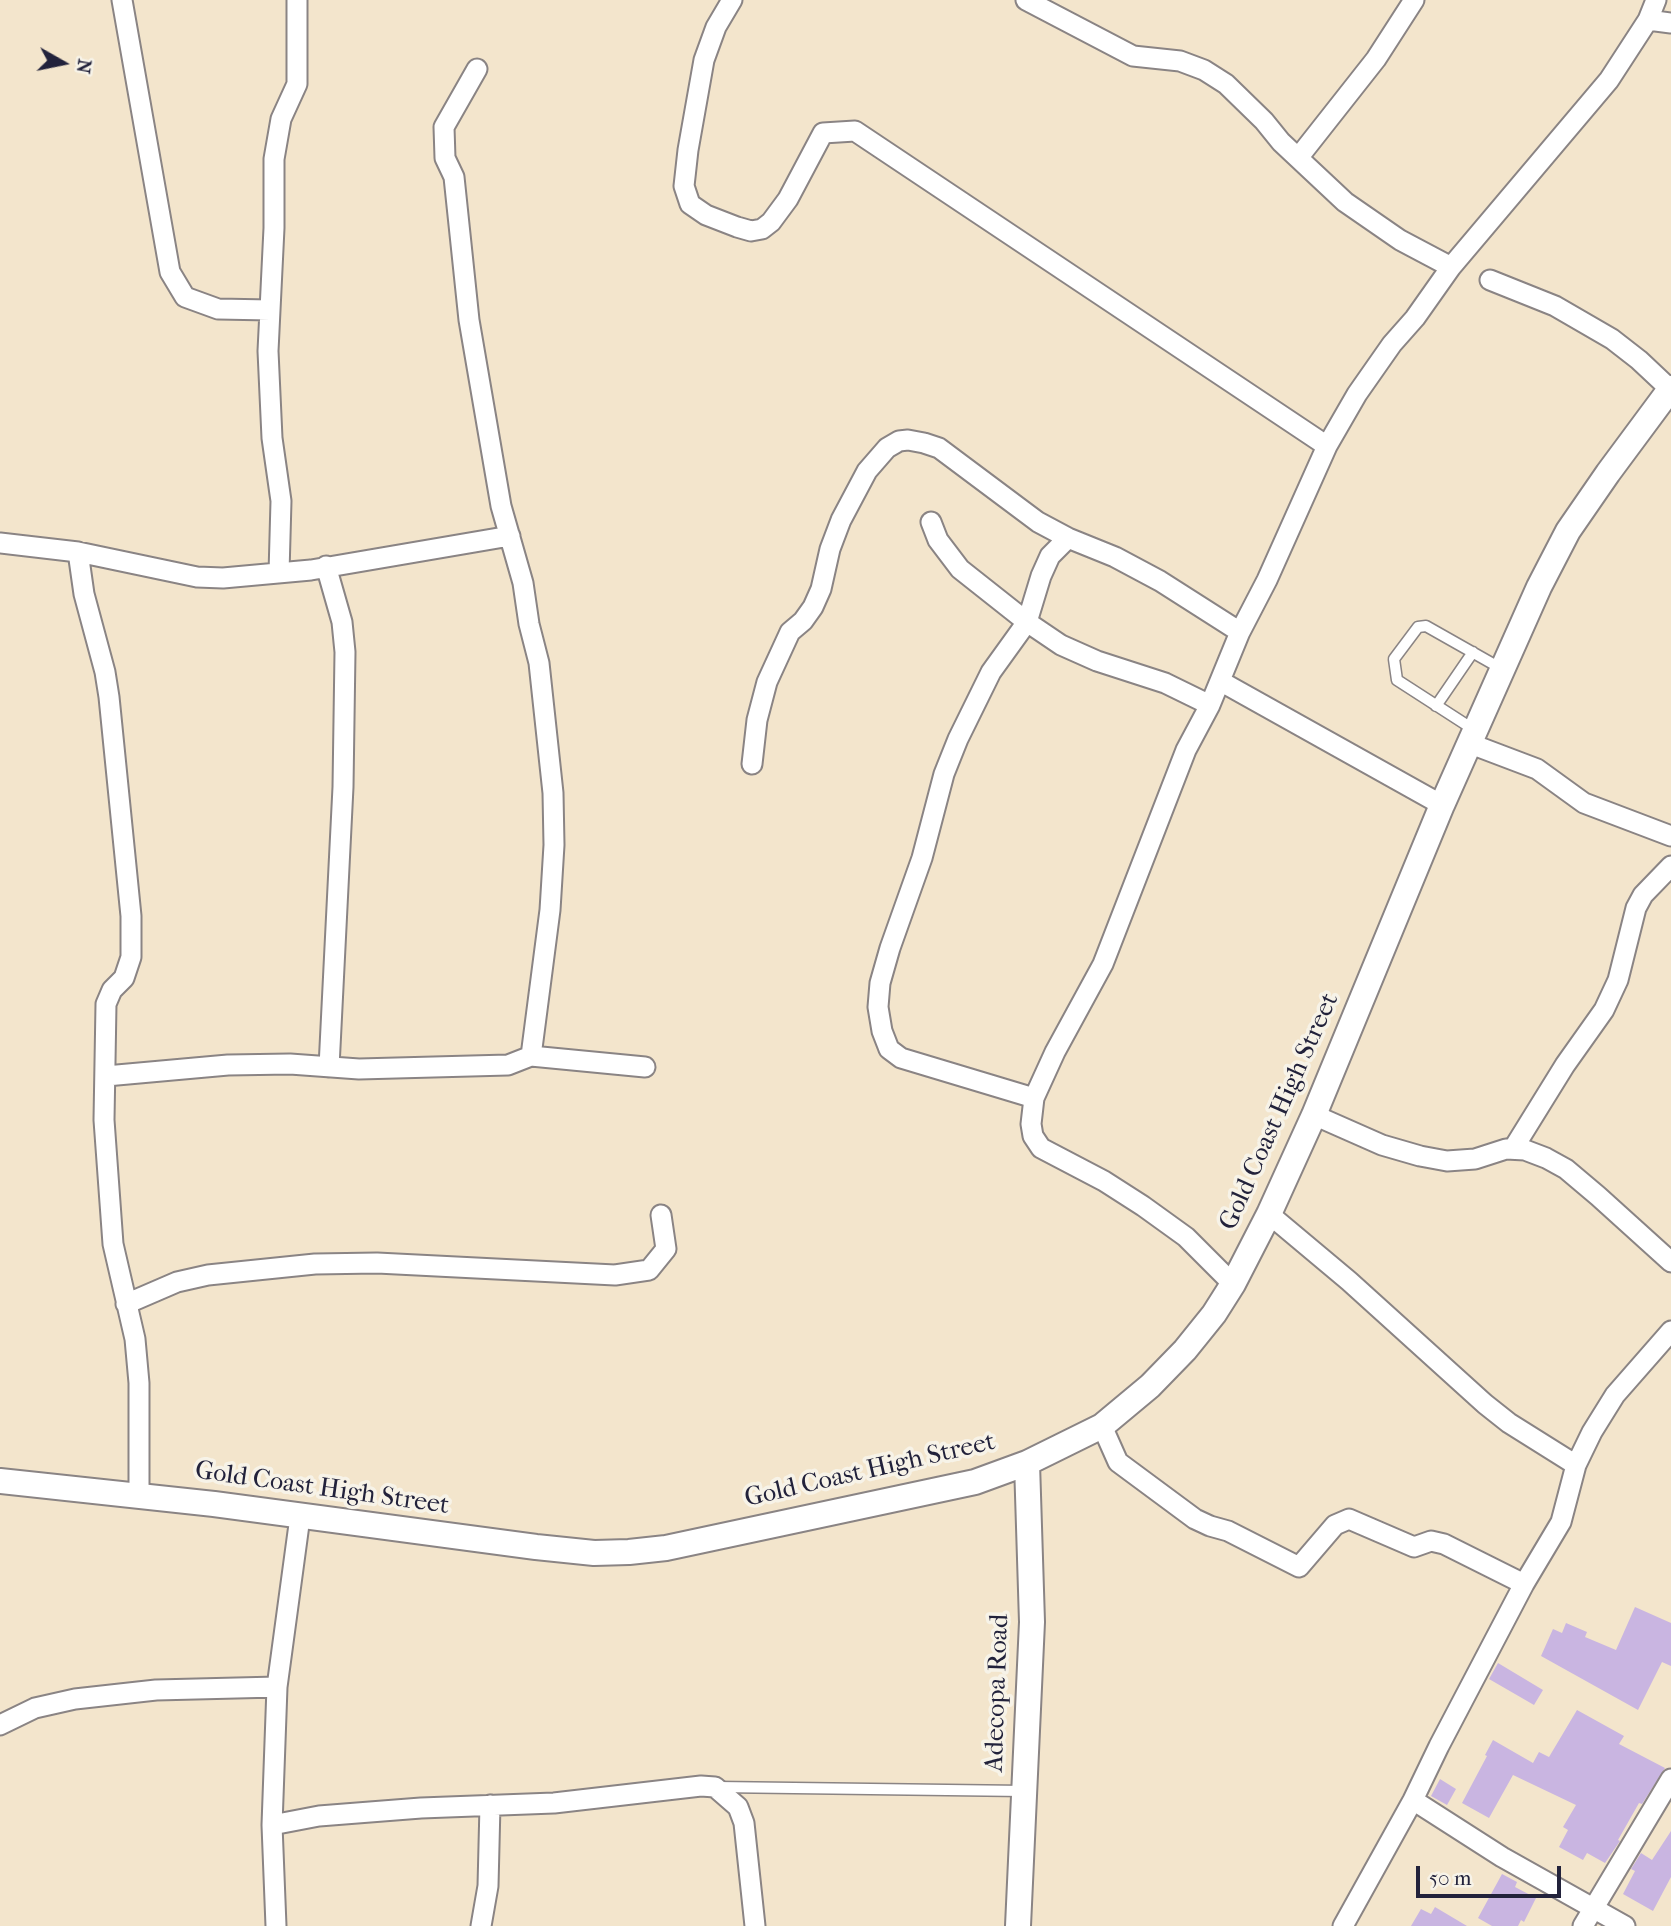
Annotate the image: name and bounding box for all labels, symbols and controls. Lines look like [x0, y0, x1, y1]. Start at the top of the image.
north arrow [28, 28, 98, 98]
text: N [72, 57, 96, 75]
street label: Gold Coast High Street [1214, 989, 1346, 1235]
street label: Gold Coast High Street [742, 1427, 998, 1515]
street label: Gold Coast High Street [193, 1456, 451, 1522]
street label: Adecopa Road [980, 1613, 1016, 1773]
scale bar [1419, 1853, 1564, 1897]
text: 50 m [1429, 1866, 1472, 1890]

